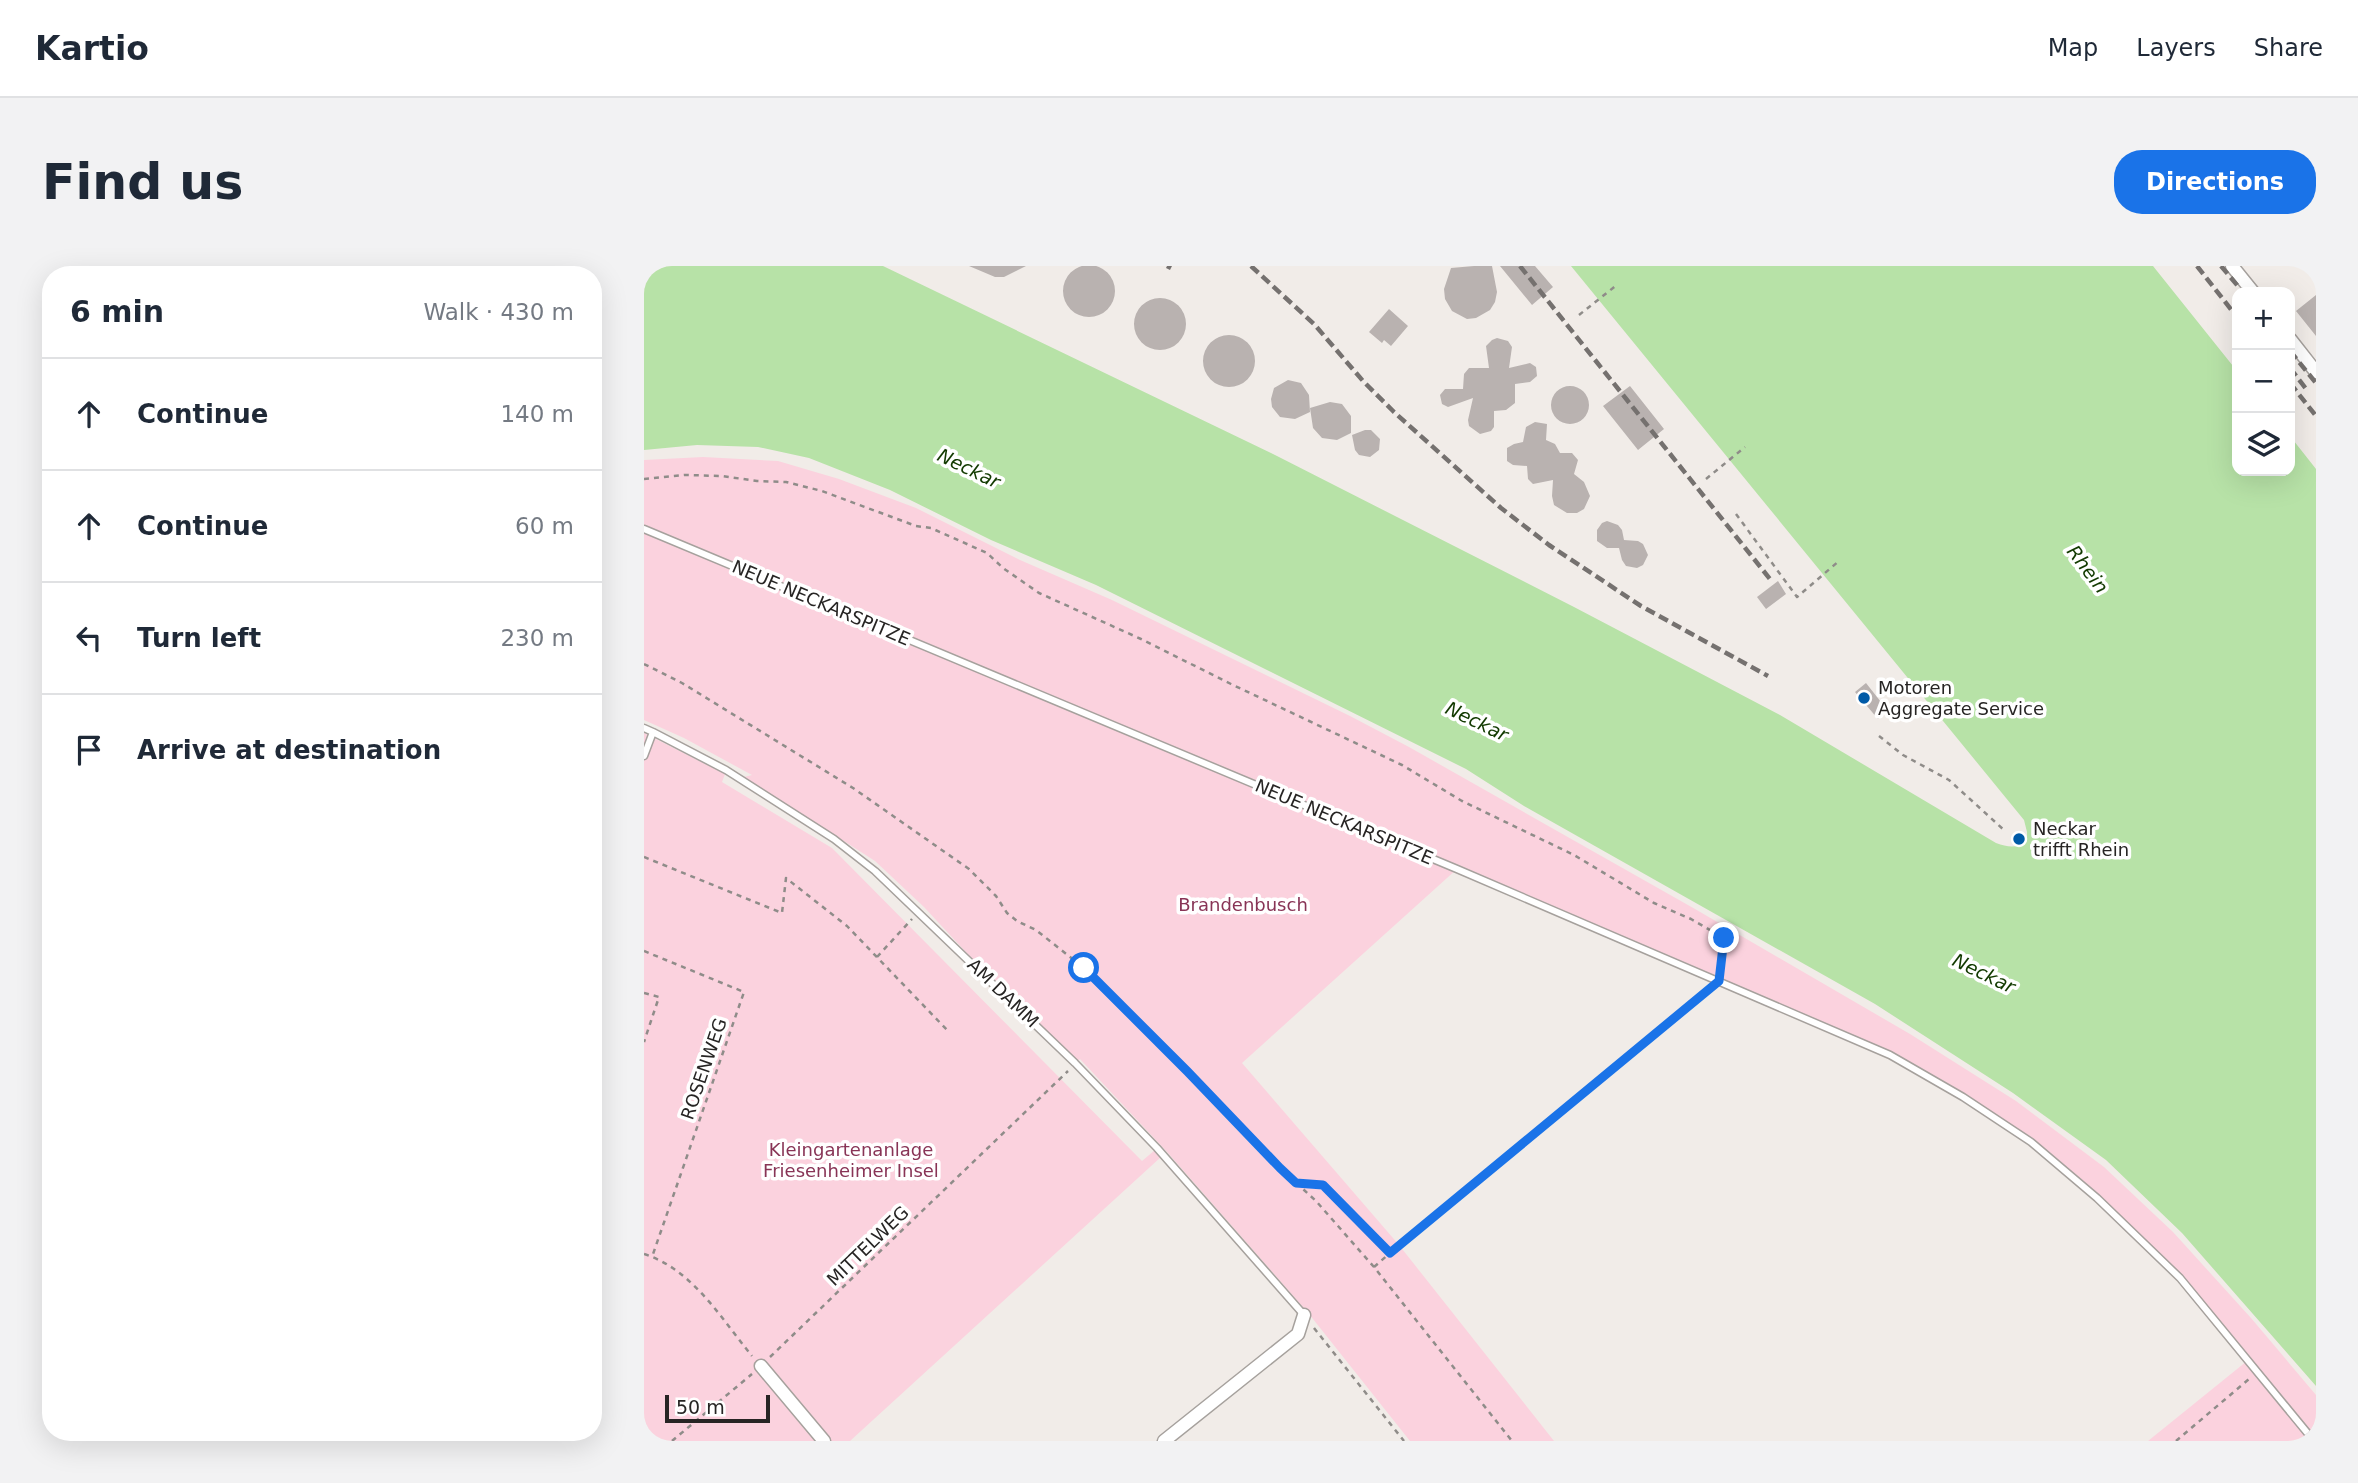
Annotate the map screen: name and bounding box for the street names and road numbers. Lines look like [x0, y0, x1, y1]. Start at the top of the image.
street label: NEUE NECKARSPITZE [729, 556, 913, 650]
street label: NEUE NECKARSPITZE [1252, 775, 1436, 869]
street label: AM DAMM [964, 954, 1043, 1032]
street label: ROSENWEG [676, 1015, 731, 1122]
street label: MITTELWEG [822, 1201, 913, 1290]

